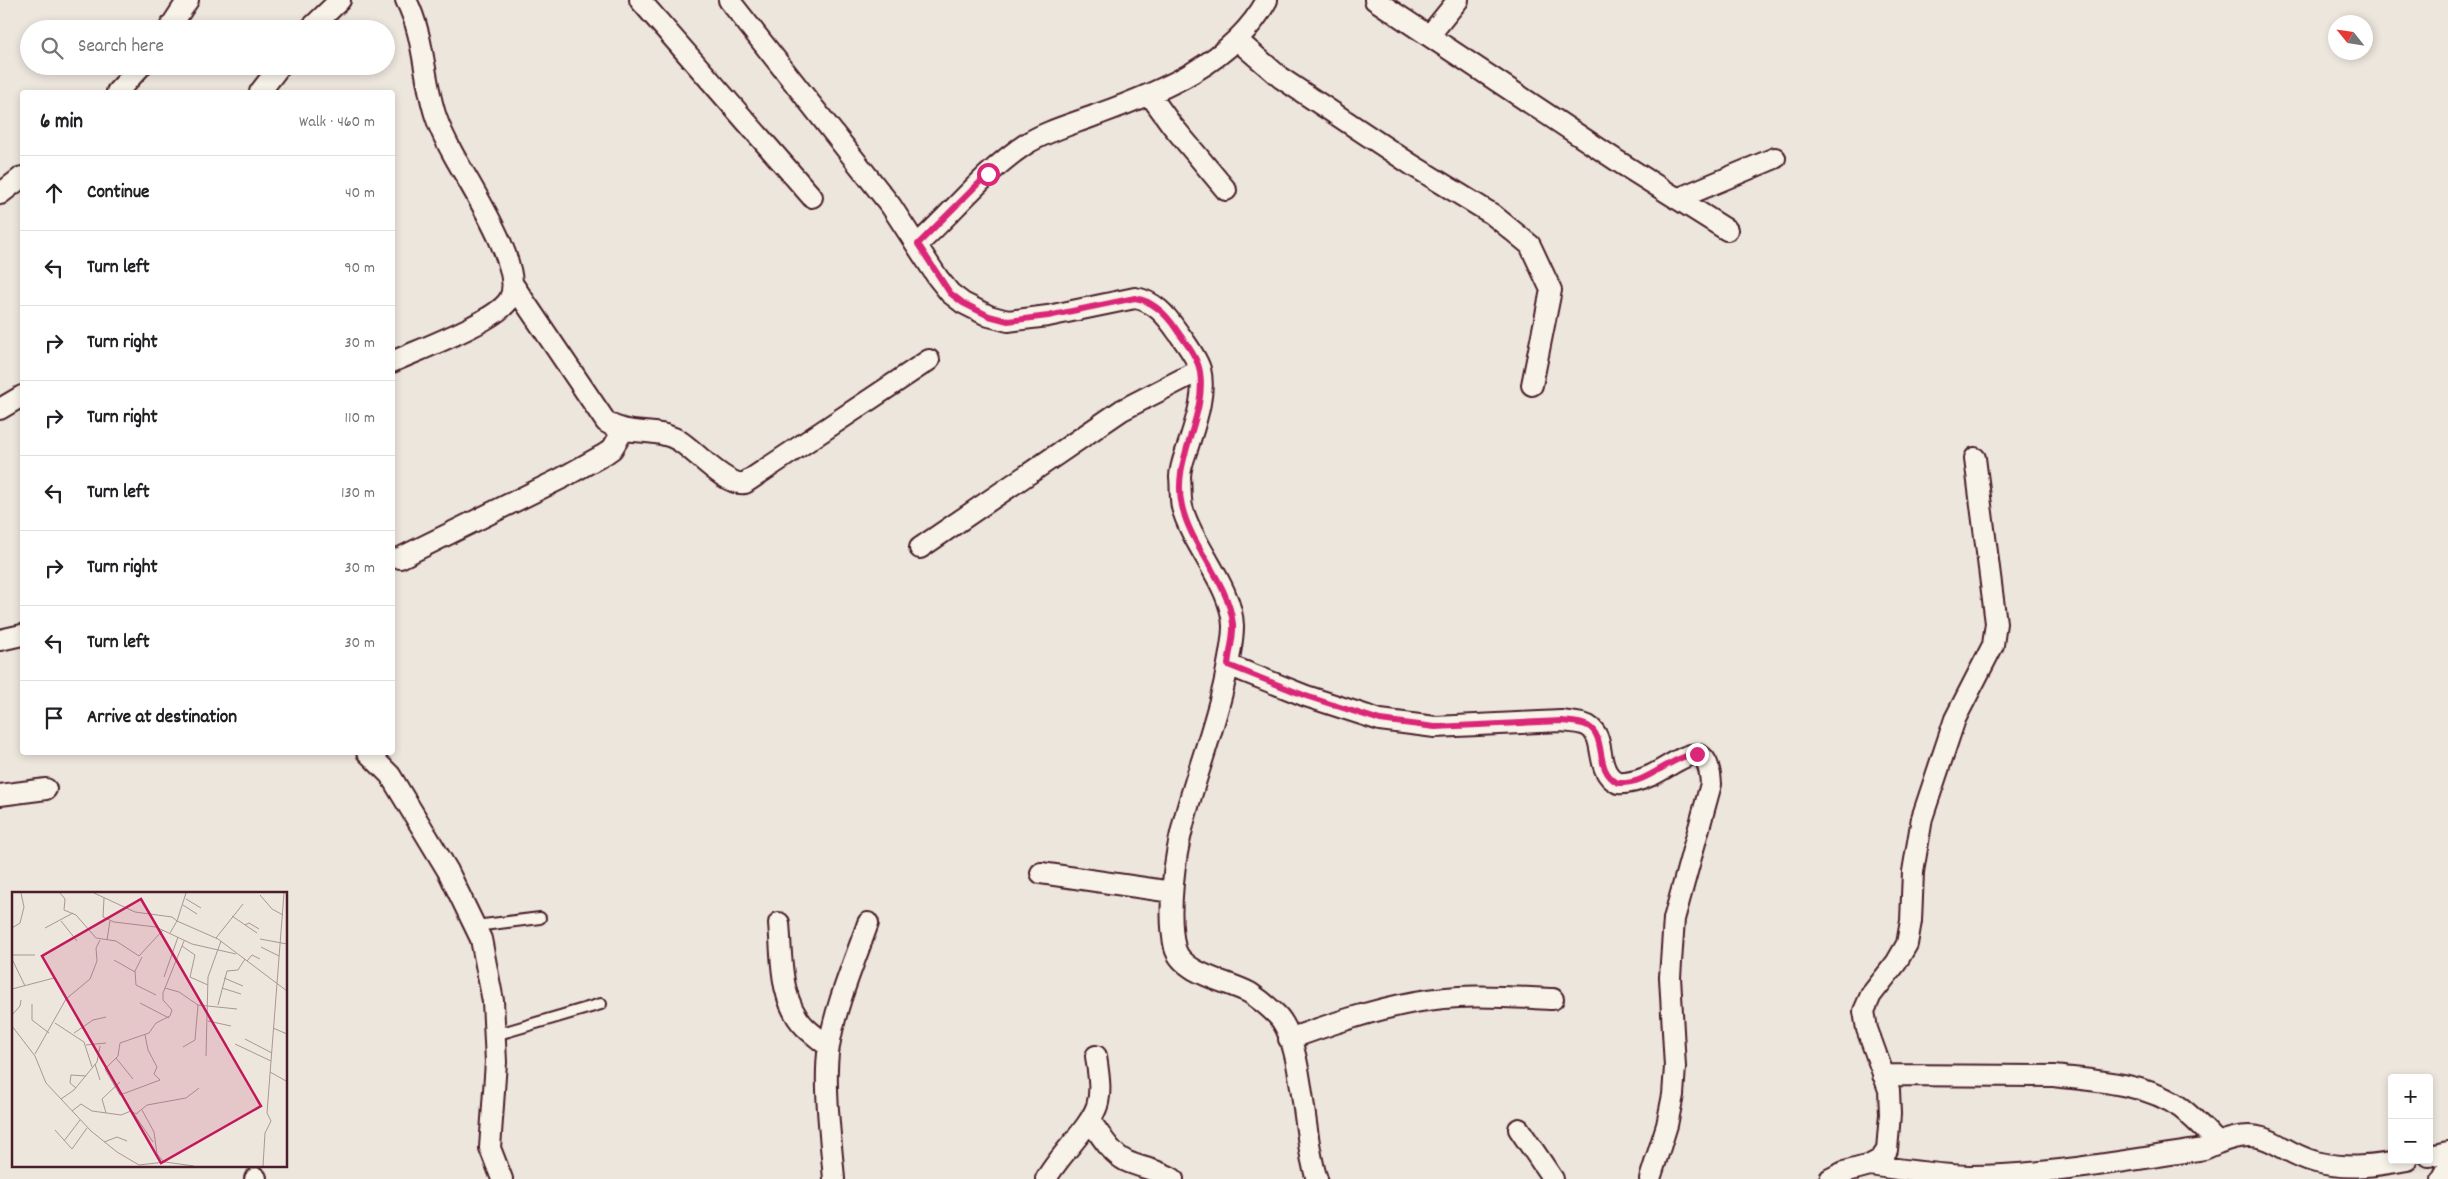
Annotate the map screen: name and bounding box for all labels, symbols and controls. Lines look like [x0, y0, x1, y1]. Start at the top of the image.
north arrow [2328, 15, 2373, 60]
search box [20, 20, 395, 75]
icon: search [38, 34, 66, 62]
text: Search here [78, 34, 164, 61]
text: 6 min [40, 108, 83, 138]
text: Walk · 460 m [299, 111, 375, 134]
route start [977, 163, 1000, 186]
icon: ahead [40, 179, 68, 207]
text: Continue [87, 180, 149, 207]
text: 40 m [345, 182, 375, 205]
icon: left [40, 254, 68, 282]
text: Turn left [87, 255, 150, 282]
text: 90 m [344, 257, 375, 280]
icon: right [40, 329, 68, 357]
text: Turn right [87, 330, 158, 357]
text: 30 m [345, 332, 375, 355]
icon: right [40, 404, 68, 432]
text: Turn right [87, 405, 158, 432]
text: 110 m [345, 407, 375, 430]
icon: left [40, 479, 68, 507]
text: Turn left [87, 480, 150, 507]
text: 130 m [341, 482, 375, 505]
icon: right [40, 554, 68, 582]
text: Turn right [87, 555, 158, 582]
text: 30 m [345, 557, 375, 580]
icon: left [40, 629, 68, 657]
text: Turn left [87, 630, 150, 657]
text: 30 m [345, 632, 375, 655]
icon: arrive [40, 704, 68, 732]
text: Arrive at destination [87, 705, 237, 732]
route end [1686, 743, 1709, 766]
inset map [12, 892, 288, 1166]
map controls [2388, 1074, 2433, 1164]
button: + [2388, 1074, 2433, 1119]
button: − [2388, 1119, 2433, 1164]

